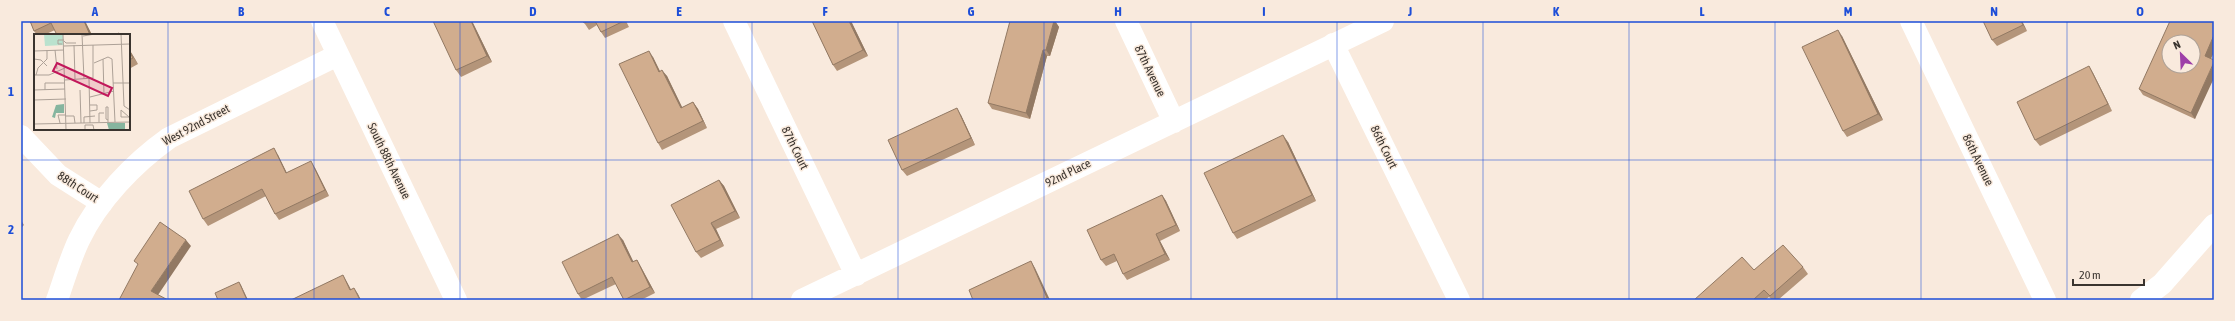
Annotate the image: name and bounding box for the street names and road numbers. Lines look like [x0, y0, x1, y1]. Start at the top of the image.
street label: 87th Avenue [1132, 43, 1168, 99]
street label: West 92nd Street [160, 101, 232, 149]
street label: South 88th Avenue [365, 121, 413, 201]
street label: 86th Court [1368, 123, 1401, 171]
street label: 87th Court [779, 124, 812, 172]
street label: 86th Avenue [1960, 132, 1996, 188]
street label: 92nd Place [1043, 156, 1093, 190]
street label: 88th Court [55, 169, 102, 206]

